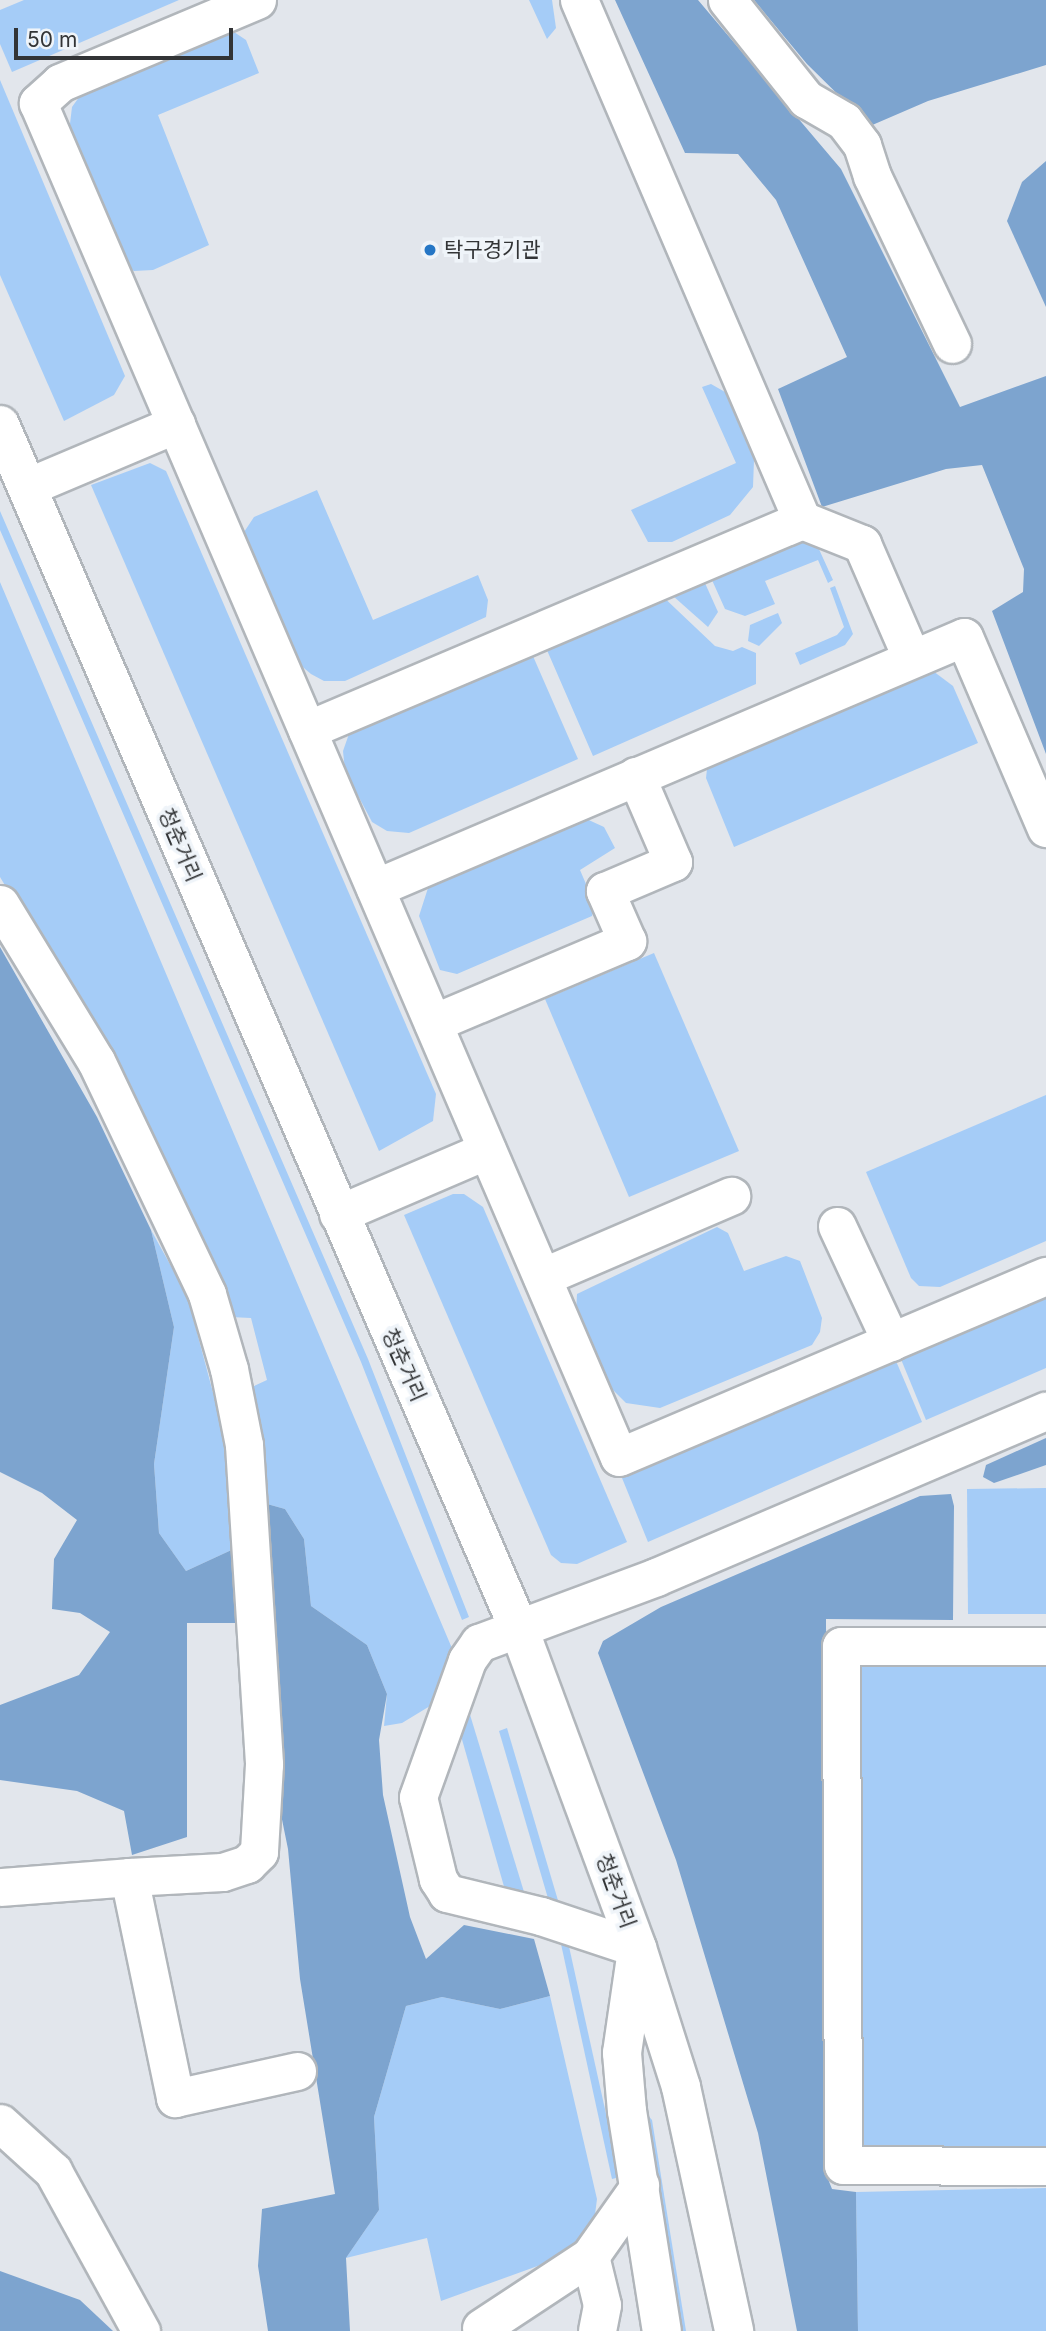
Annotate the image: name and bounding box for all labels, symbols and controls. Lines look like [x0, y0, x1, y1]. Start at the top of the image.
scale bar [18, 14, 236, 58]
text: 50 m [27, 27, 77, 52]
place label: 탁구경기관 [444, 237, 541, 263]
marker: 탁구경기관 [422, 242, 438, 258]
street label: 청춘거리 [153, 805, 207, 885]
street label: 청춘거리 [377, 1325, 431, 1405]
street label: 청춘거리 [591, 1850, 641, 1932]

